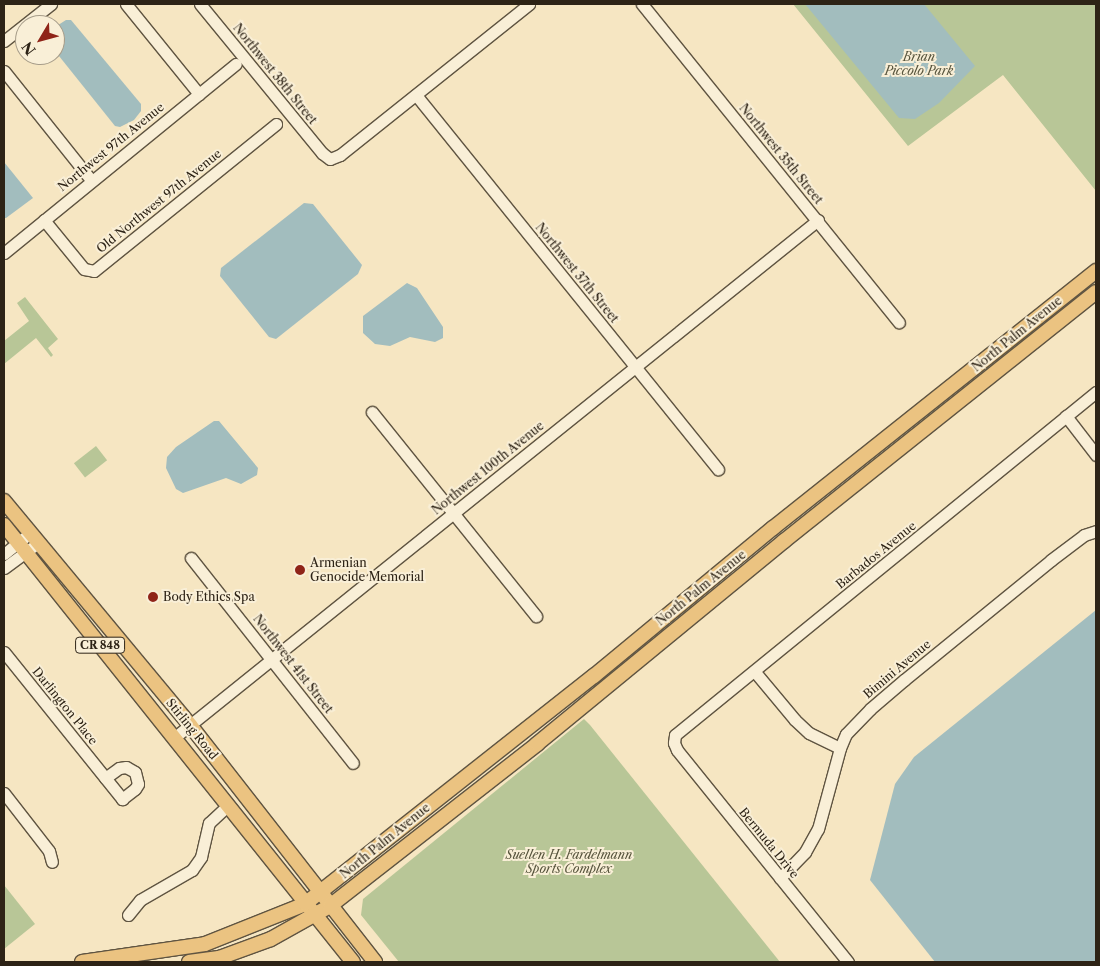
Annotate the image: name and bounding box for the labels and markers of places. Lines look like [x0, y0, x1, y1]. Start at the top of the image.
place label: Armenian Genocide Memorial [310, 556, 424, 584]
marker: Armenian Genocide Memorial [294, 564, 306, 576]
place label: Body Ethics Spa [163, 590, 255, 604]
marker: Body Ethics Spa [147, 591, 159, 603]

